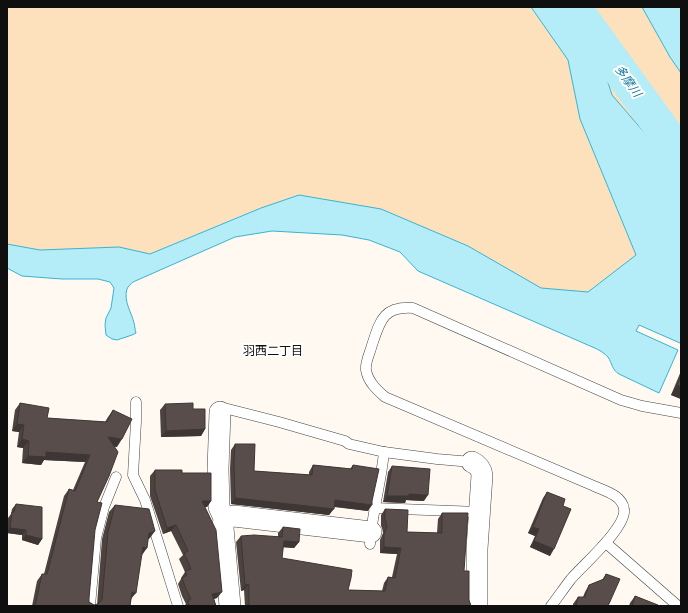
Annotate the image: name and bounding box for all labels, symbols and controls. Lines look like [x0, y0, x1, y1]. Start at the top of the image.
water label: 多摩川 [611, 62, 646, 102]
district label: 羽西二丁目 [243, 343, 303, 359]

